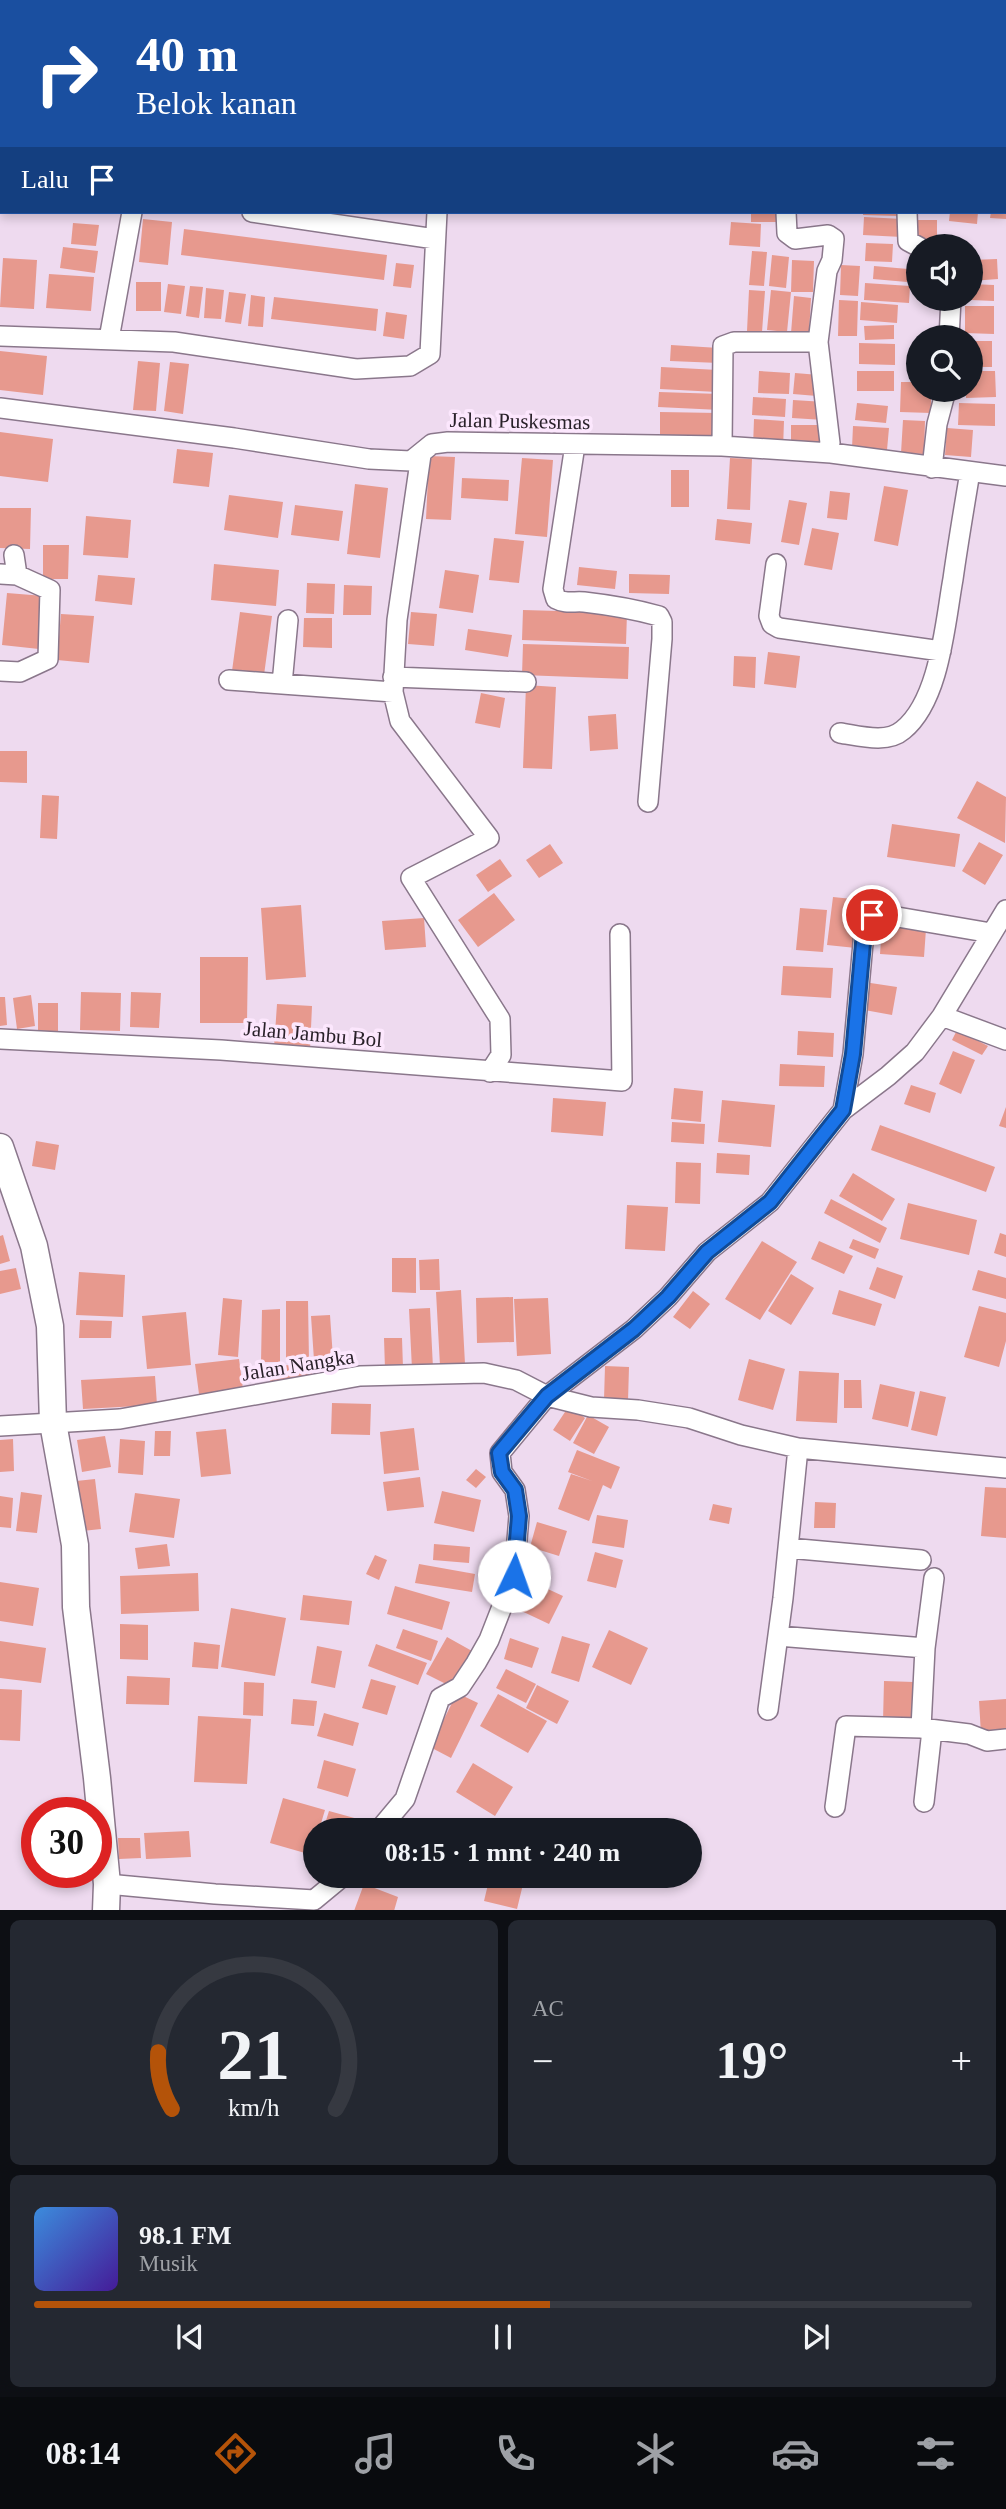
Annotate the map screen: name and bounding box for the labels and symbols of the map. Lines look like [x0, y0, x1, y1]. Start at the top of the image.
street label: Jalan Puskesmas [450, 408, 590, 434]
pin [842, 885, 902, 945]
street label: Jalan Jambu Bol [243, 1016, 383, 1052]
street label: Jalan Nangka [240, 1344, 357, 1386]
position arrow [477, 1539, 551, 1613]
speed limit sign: 30 [21, 1797, 112, 1888]

